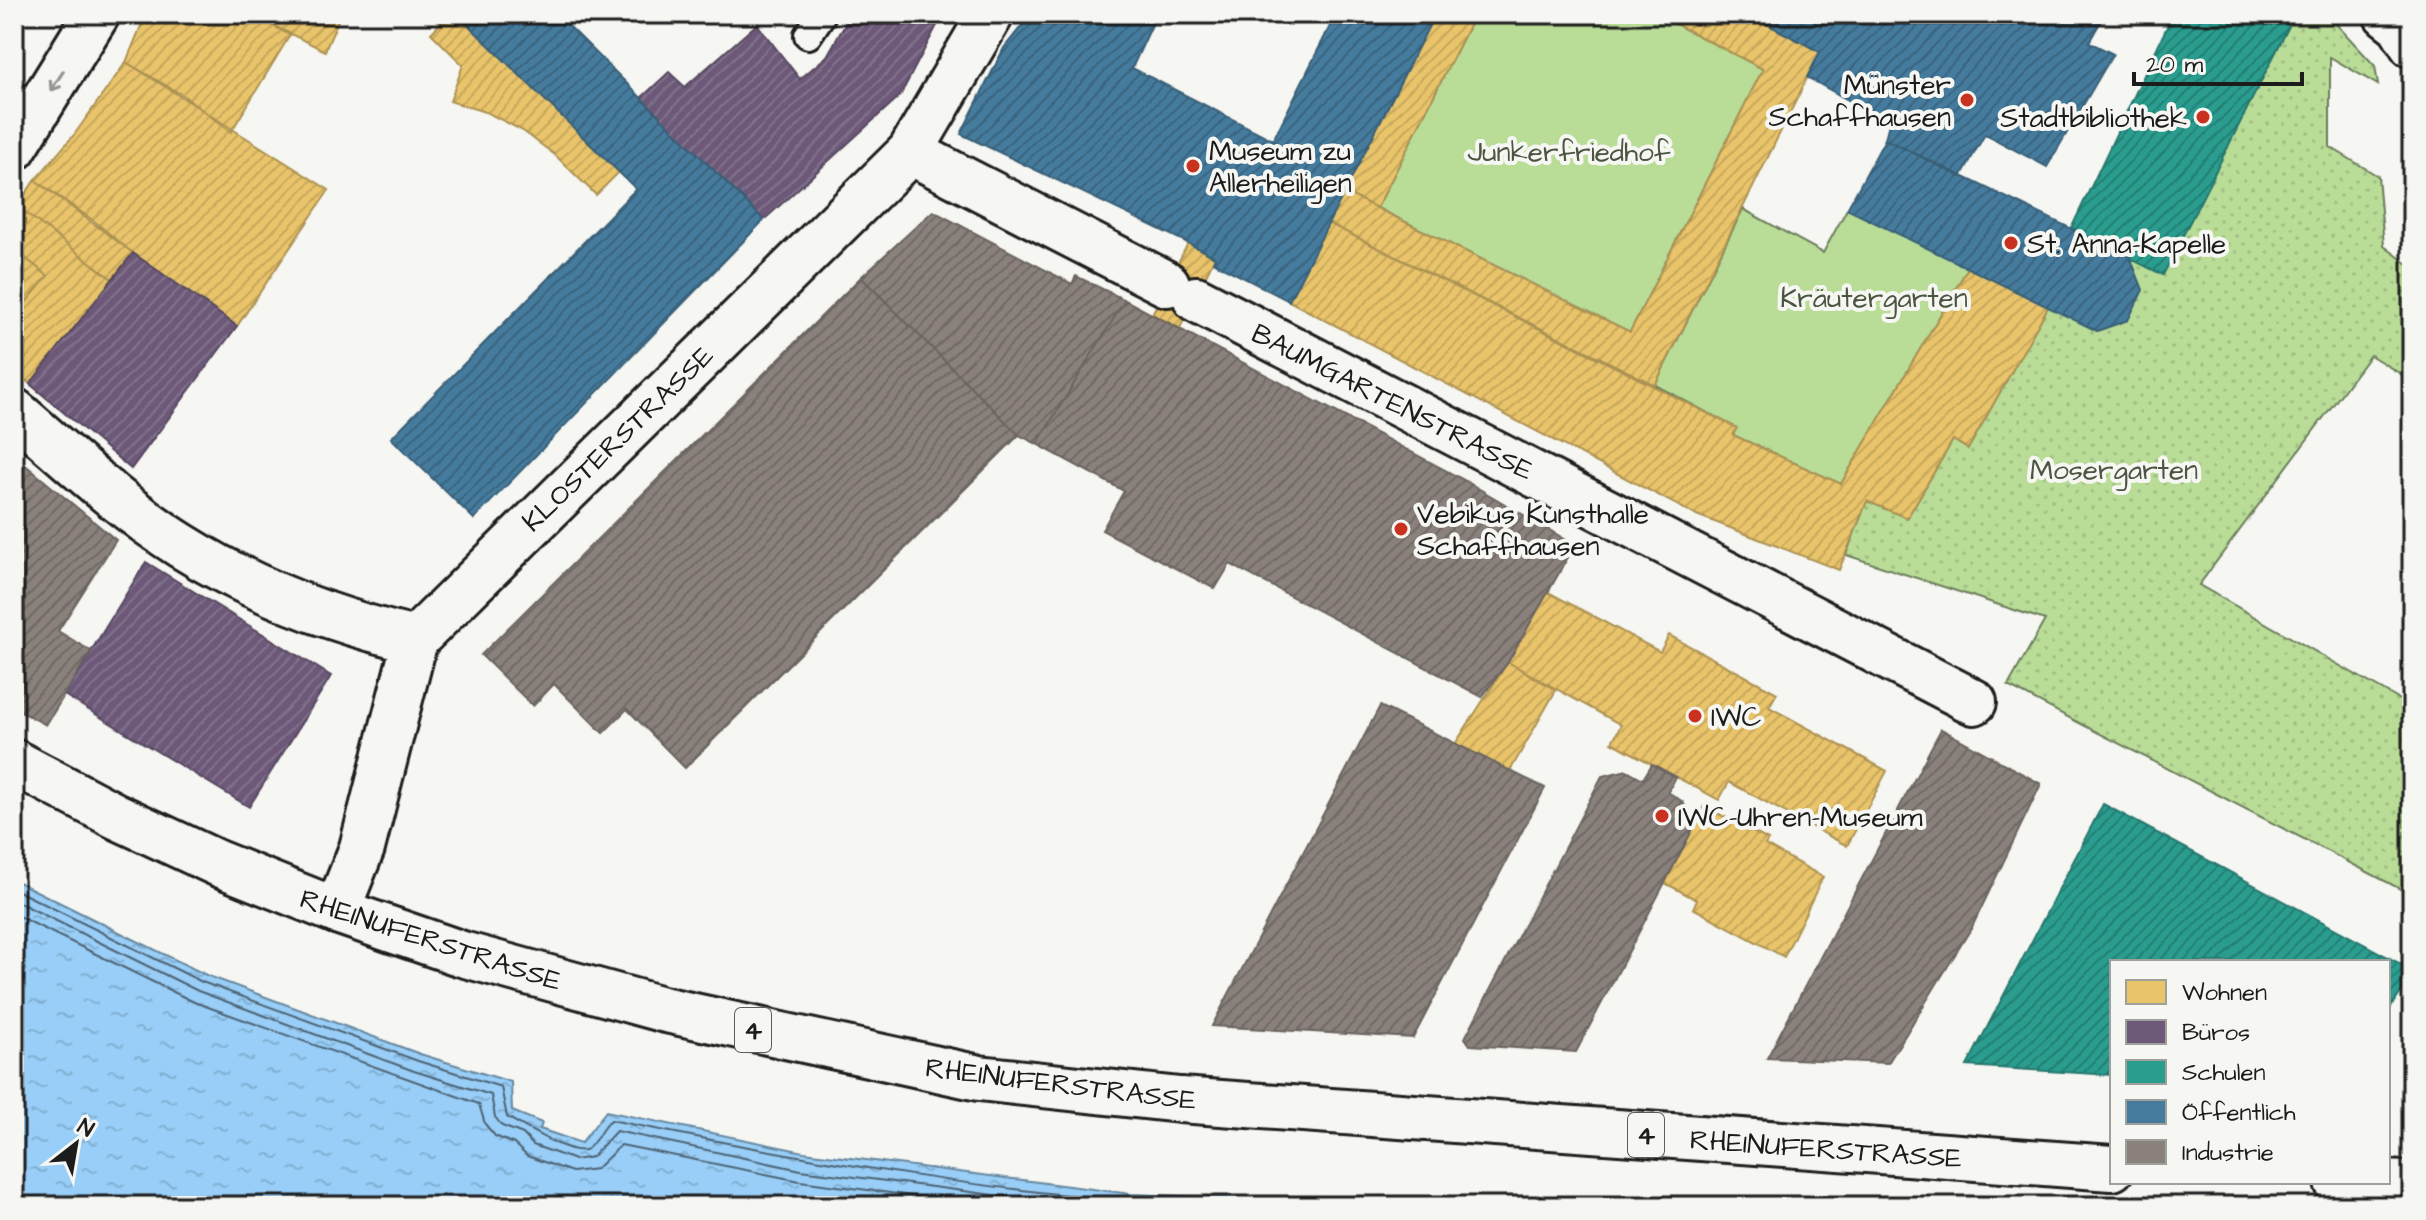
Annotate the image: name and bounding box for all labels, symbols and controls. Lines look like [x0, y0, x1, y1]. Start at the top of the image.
scale bar [2134, 36, 2302, 86]
text: 20 m [2146, 48, 2203, 82]
place label: Münster Schaffhausen [1768, 66, 1951, 137]
one-way arrow [49, 69, 65, 92]
marker: Münster Schaffhausen [1958, 91, 1976, 109]
place label: Stadtbibliothek [2000, 99, 2187, 138]
marker: Stadtbibliothek [2194, 108, 2212, 126]
place label: Museum zu Allerheiligen [1209, 132, 1352, 204]
park label: Junkerfriedhof [1468, 133, 1671, 172]
marker: Museum zu Allerheiligen [1184, 157, 1202, 175]
place label: St. Anna-Kapelle [2027, 225, 2226, 264]
marker: St. Anna-Kapelle [2002, 234, 2020, 252]
park label: Kräutergarten [1780, 279, 1968, 319]
street label: BAUMGARTENSTRASSE [1245, 314, 1540, 491]
street label: KLOSTERSTRASSE [514, 337, 723, 541]
park label: Mosergarten [2030, 451, 2198, 491]
place label: Vebikus Kunsthalle Schaffhausen [1417, 495, 1649, 566]
marker: Vebikus Kunsthalle Schaffhausen [1392, 520, 1410, 538]
place label: IWC [1711, 698, 1762, 737]
marker: IWC [1686, 707, 1704, 725]
place label: IWC-Uhren-Museum [1678, 798, 1923, 837]
marker: IWC-Uhren-Museum [1653, 807, 1671, 825]
street label: RHEINUFERSTRASSE [295, 880, 567, 1001]
legend [2110, 960, 2390, 1184]
text: Wohnen [2182, 976, 2267, 1010]
road number: 4 [735, 1008, 771, 1052]
text: Büros [2182, 1016, 2250, 1050]
street label: RHEINUFERSTRASSE [923, 1049, 1199, 1121]
text: Schulen [2182, 1056, 2265, 1090]
text: Öffentlich [2182, 1096, 2296, 1130]
north arrow [36, 1104, 116, 1184]
text: N [72, 1111, 100, 1145]
road number: 4 [1628, 1113, 1664, 1157]
street label: RHEINUFERSTRASSE [1688, 1121, 1964, 1178]
text: Industrie [2182, 1136, 2274, 1170]

